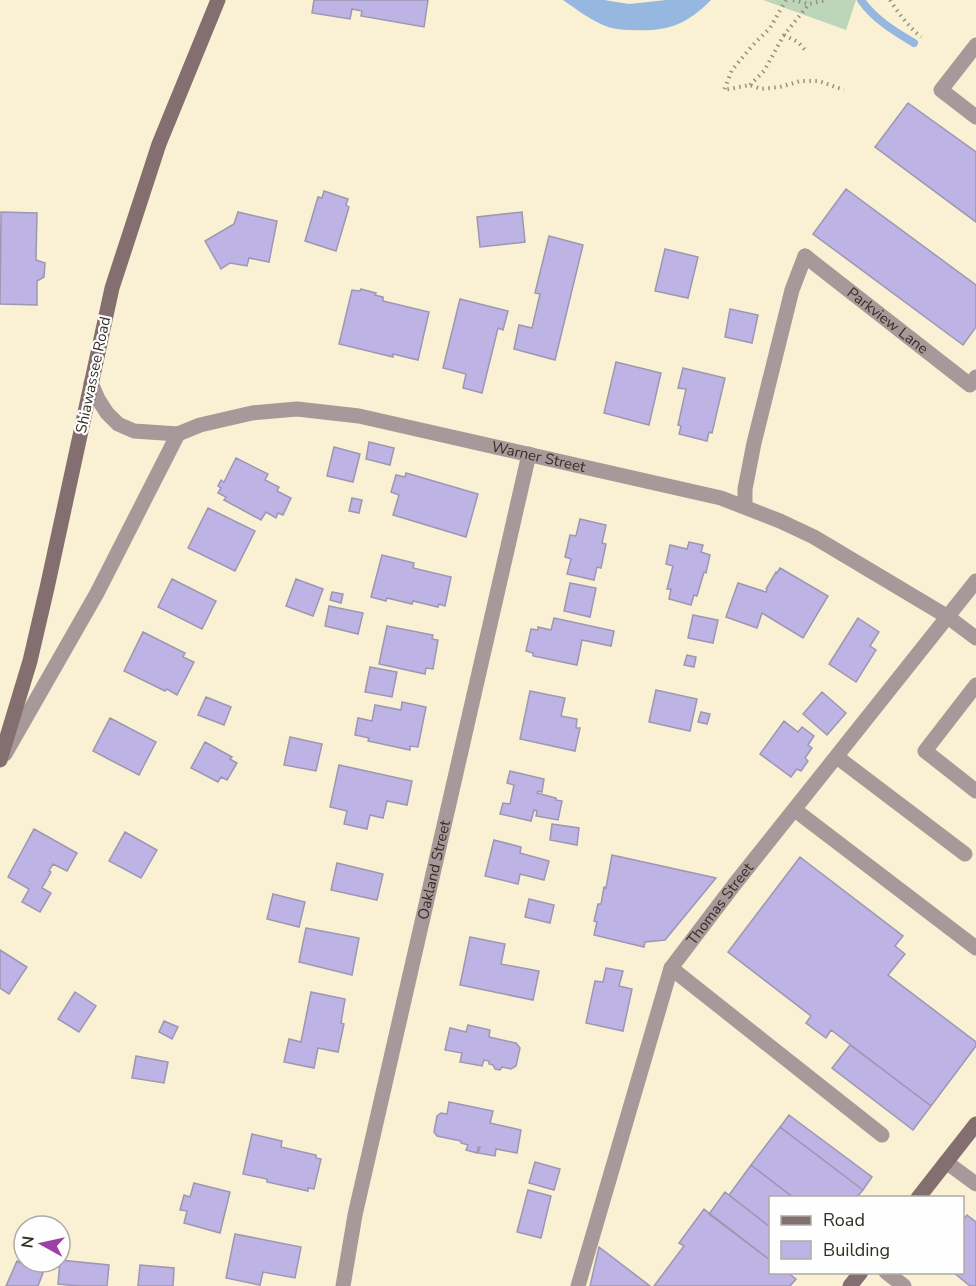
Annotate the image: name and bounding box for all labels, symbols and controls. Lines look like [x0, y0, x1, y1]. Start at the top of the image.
street label: Parkview Lane [843, 283, 932, 359]
street label: Shiawassee Road [71, 315, 115, 435]
street label: Warner Street [490, 436, 588, 477]
street label: Oakland Street [413, 817, 455, 922]
street label: Thomas Street [682, 858, 758, 949]
legend [769, 1196, 964, 1274]
text: Road [823, 1208, 865, 1232]
north arrow [12, 1214, 72, 1274]
text: N [16, 1235, 40, 1250]
text: Building [823, 1238, 890, 1262]

